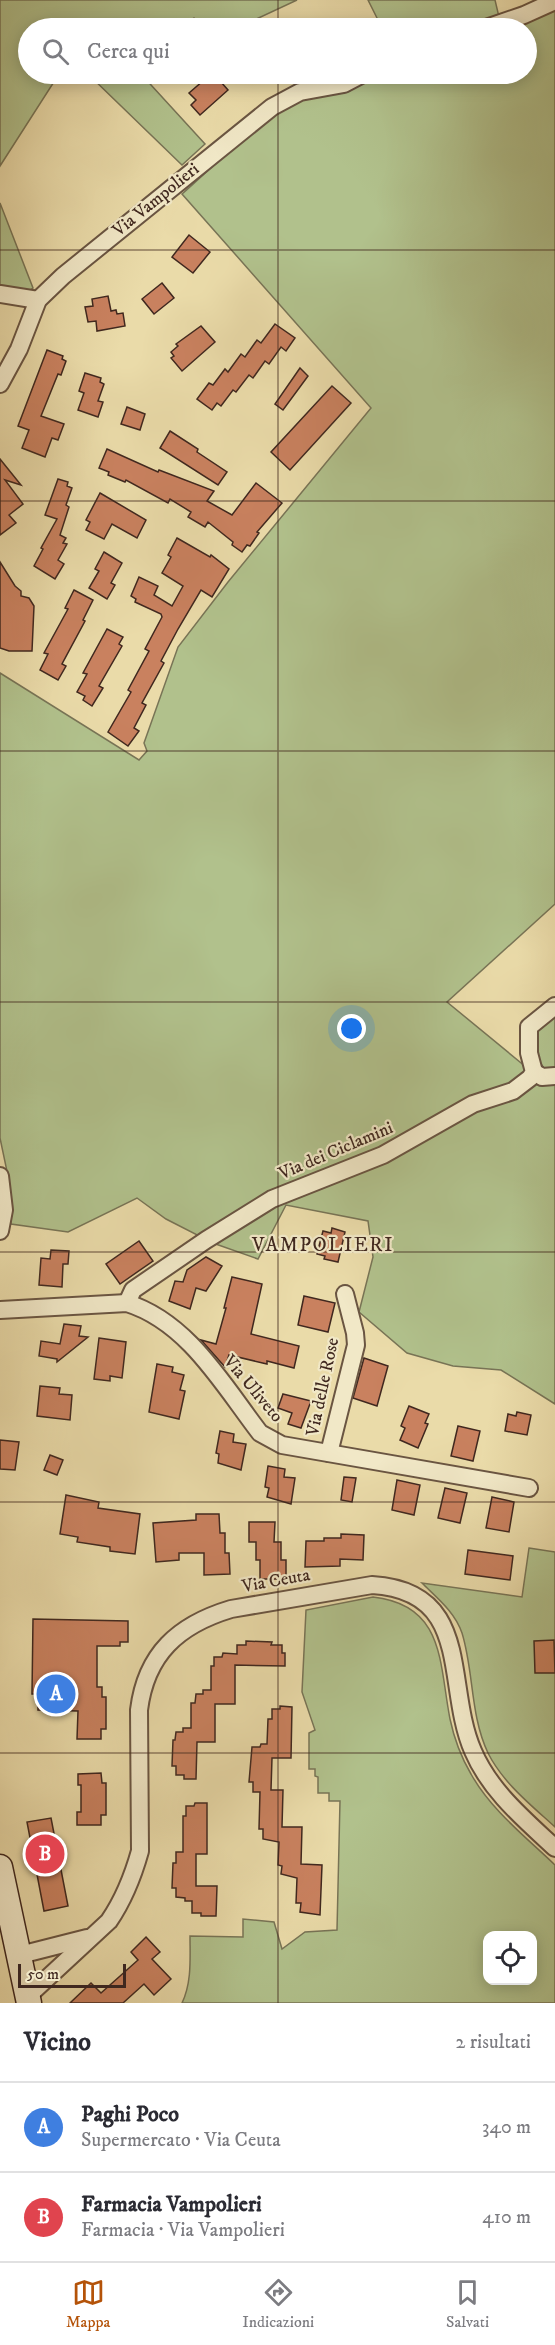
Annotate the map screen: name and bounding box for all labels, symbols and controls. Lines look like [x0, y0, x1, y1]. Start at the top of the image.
search box [18, 18, 537, 84]
icon: search [39, 35, 72, 68]
text: Cerca qui [87, 38, 170, 65]
street label: Via Vampolieri [107, 158, 204, 242]
your location [337, 1014, 366, 1043]
street label: Via dei Ciclamini [275, 1117, 396, 1185]
district label: VAMPOLIERI [251, 1233, 394, 1258]
street label: Via delle Rose [302, 1336, 344, 1439]
street label: Via Uliveto [218, 1350, 288, 1427]
street label: Via Ceuta [239, 1564, 312, 1598]
pin: A [36, 1672, 76, 1716]
pin: B [26, 1832, 64, 1876]
map controls [483, 1931, 537, 1985]
button: locate [483, 1931, 537, 1985]
scale bar [18, 1961, 126, 1988]
text: 50 m [27, 1964, 59, 1984]
text: Vicino [24, 2026, 91, 2059]
text: 2 risultati [456, 2030, 531, 2055]
text: Paghi Poco [81, 2101, 179, 2128]
text: A [37, 2115, 50, 2140]
text: 340 m [482, 2115, 531, 2140]
text: Supermercato · Via Ceuta [81, 2128, 281, 2153]
text: Farmacia Vampolieri [81, 2191, 262, 2218]
text: B [37, 2205, 50, 2230]
text: 410 m [482, 2205, 531, 2230]
text: Farmacia · Via Vampolieri [81, 2218, 285, 2243]
tab: Mappa [66, 2276, 110, 2332]
tab: Indicazioni [242, 2276, 314, 2332]
tab: Salvati [446, 2276, 489, 2332]

